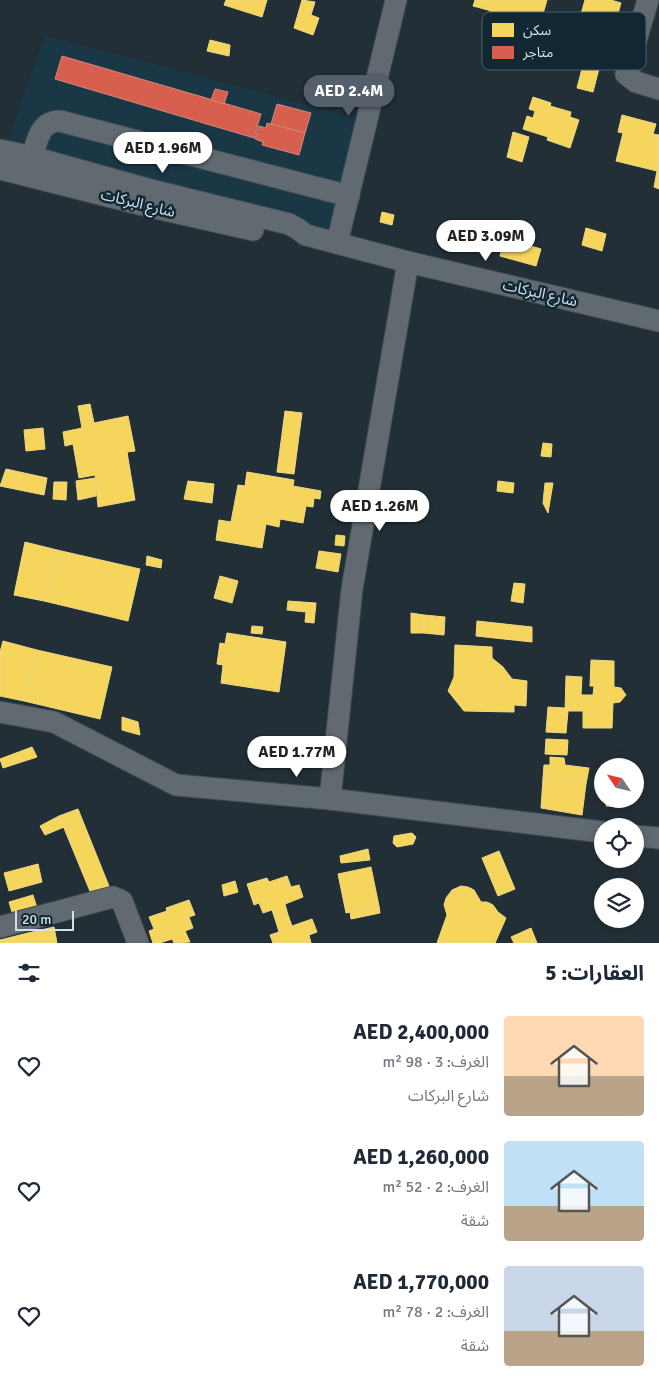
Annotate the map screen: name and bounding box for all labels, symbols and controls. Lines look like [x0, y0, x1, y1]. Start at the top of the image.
legend [482, 12, 646, 70]
text: سكن [523, 22, 551, 39]
text: متاجر [522, 44, 553, 61]
pin: AED 2.4M [297, 74, 401, 117]
text: AED 2.4M [315, 81, 383, 101]
pin: AED 1.96M [106, 132, 220, 174]
text: AED 1.96M [124, 138, 202, 158]
street label: شارع البركات [98, 185, 177, 224]
pin: AED 3.09M [429, 220, 543, 262]
text: AED 3.09M [447, 226, 525, 246]
street label: شارع البركات [500, 276, 579, 313]
pin: AED 1.26M [323, 490, 437, 532]
text: AED 1.26M [341, 496, 419, 516]
pin: AED 1.77M [240, 736, 354, 778]
text: AED 1.77M [258, 742, 336, 762]
north arrow [594, 758, 644, 808]
map controls [594, 758, 644, 928]
button: locate [594, 818, 644, 868]
button: layers [594, 878, 644, 928]
scale bar [15, 908, 74, 931]
text: 20 m [22, 911, 51, 928]
icon: filters [15, 959, 43, 987]
text: العقارات: 5 [545, 960, 644, 986]
text: AED 2,400,000 [353, 1019, 489, 1045]
icon: home [544, 1036, 604, 1096]
icon: heart [15, 1052, 43, 1080]
text: الغرف: 3 · 98 m² [382, 1052, 489, 1072]
text: شارع البركات [408, 1086, 489, 1106]
text: AED 1,260,000 [353, 1144, 489, 1170]
icon: home [544, 1161, 604, 1221]
icon: heart [15, 1177, 43, 1205]
text: الغرف: 2 · 52 m² [382, 1177, 489, 1197]
text: شقة [461, 1211, 489, 1231]
text: AED 1,770,000 [353, 1269, 489, 1295]
icon: home [544, 1286, 604, 1346]
icon: heart [15, 1302, 43, 1330]
text: الغرف: 2 · 78 m² [382, 1302, 489, 1322]
text: شقة [461, 1336, 489, 1356]

